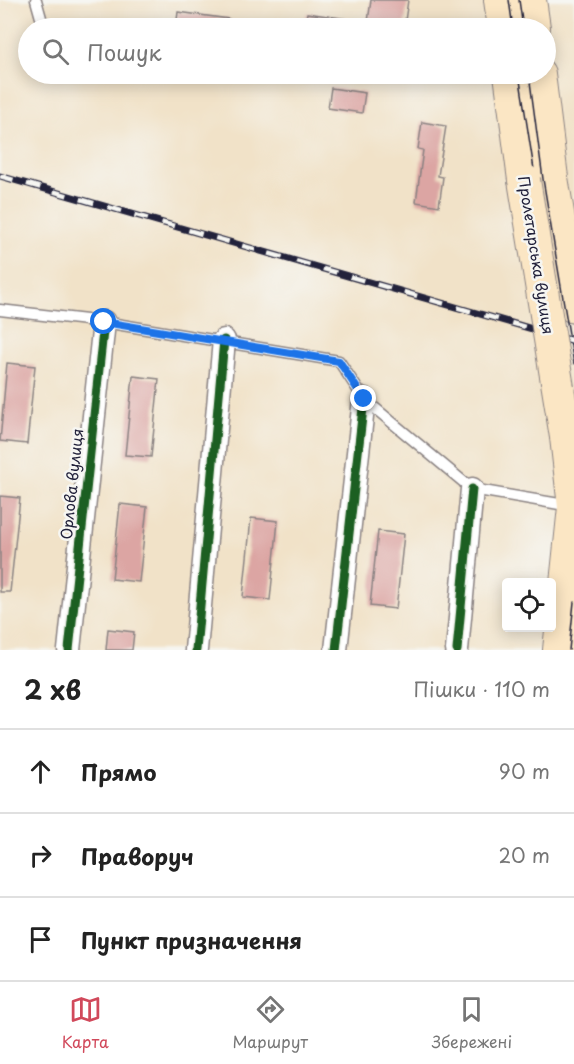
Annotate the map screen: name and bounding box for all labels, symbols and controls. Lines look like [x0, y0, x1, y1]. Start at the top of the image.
search box [18, 18, 556, 84]
icon: search [39, 35, 72, 68]
text: Пошук [87, 35, 162, 68]
street label: Пролетарська вулиця [513, 174, 561, 336]
route start [90, 308, 116, 334]
route end [350, 385, 376, 411]
street label: Орлова вулиця [54, 427, 88, 541]
map controls [502, 578, 556, 632]
button: locate [502, 578, 556, 632]
text: 2 хв [24, 670, 81, 709]
text: Пішки · 110 m [413, 674, 550, 704]
icon: ahead [24, 755, 57, 788]
text: Прямо [81, 755, 156, 788]
text: 90 m [499, 756, 550, 786]
icon: right [24, 839, 57, 872]
text: Праворуч [81, 839, 194, 872]
text: 20 m [498, 840, 550, 870]
icon: arrive [24, 923, 57, 956]
text: Пункт призначення [81, 923, 302, 956]
tab: Карта [62, 993, 109, 1053]
tab: Маршрут [232, 993, 308, 1053]
tab: Збережені [432, 993, 512, 1053]

